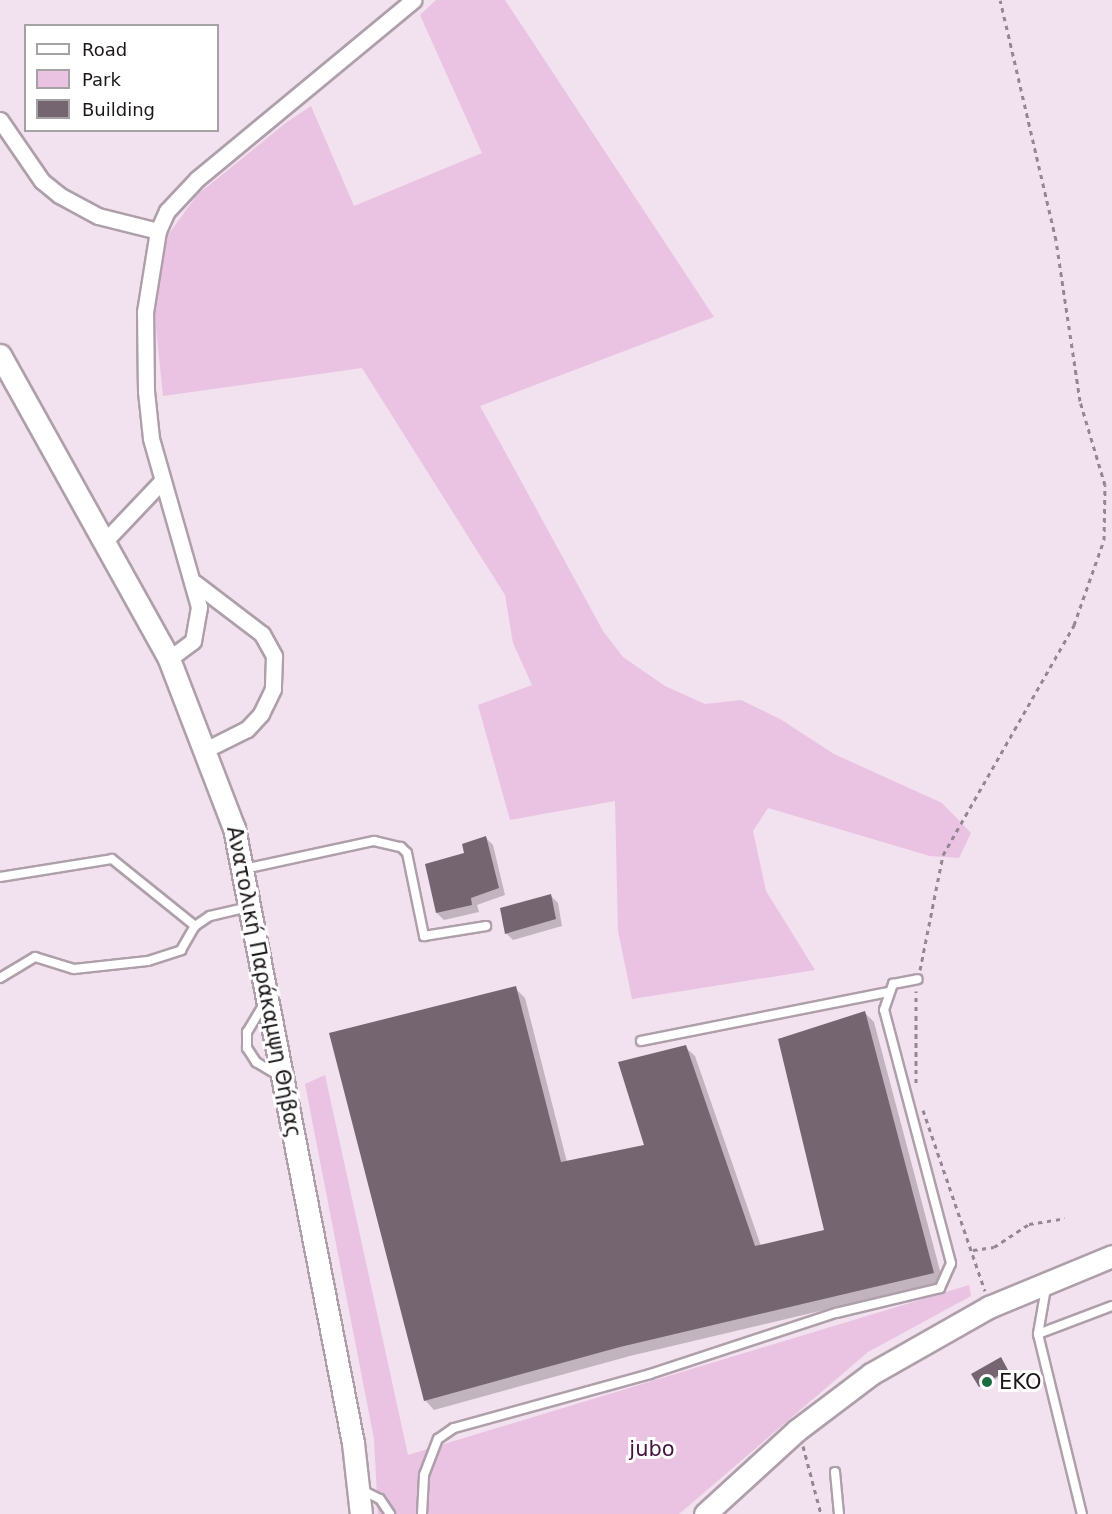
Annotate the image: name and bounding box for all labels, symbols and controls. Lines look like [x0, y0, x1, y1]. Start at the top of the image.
legend [24, 24, 219, 132]
text: Road [82, 39, 127, 60]
text: Park [82, 69, 121, 90]
text: Building [82, 99, 155, 120]
street label: Ανατολική Παράκαμψη Θήβας [221, 824, 307, 1140]
place label: EKO [999, 1369, 1041, 1395]
marker: EKO [980, 1375, 994, 1389]
park label: jubo [629, 1436, 675, 1462]

